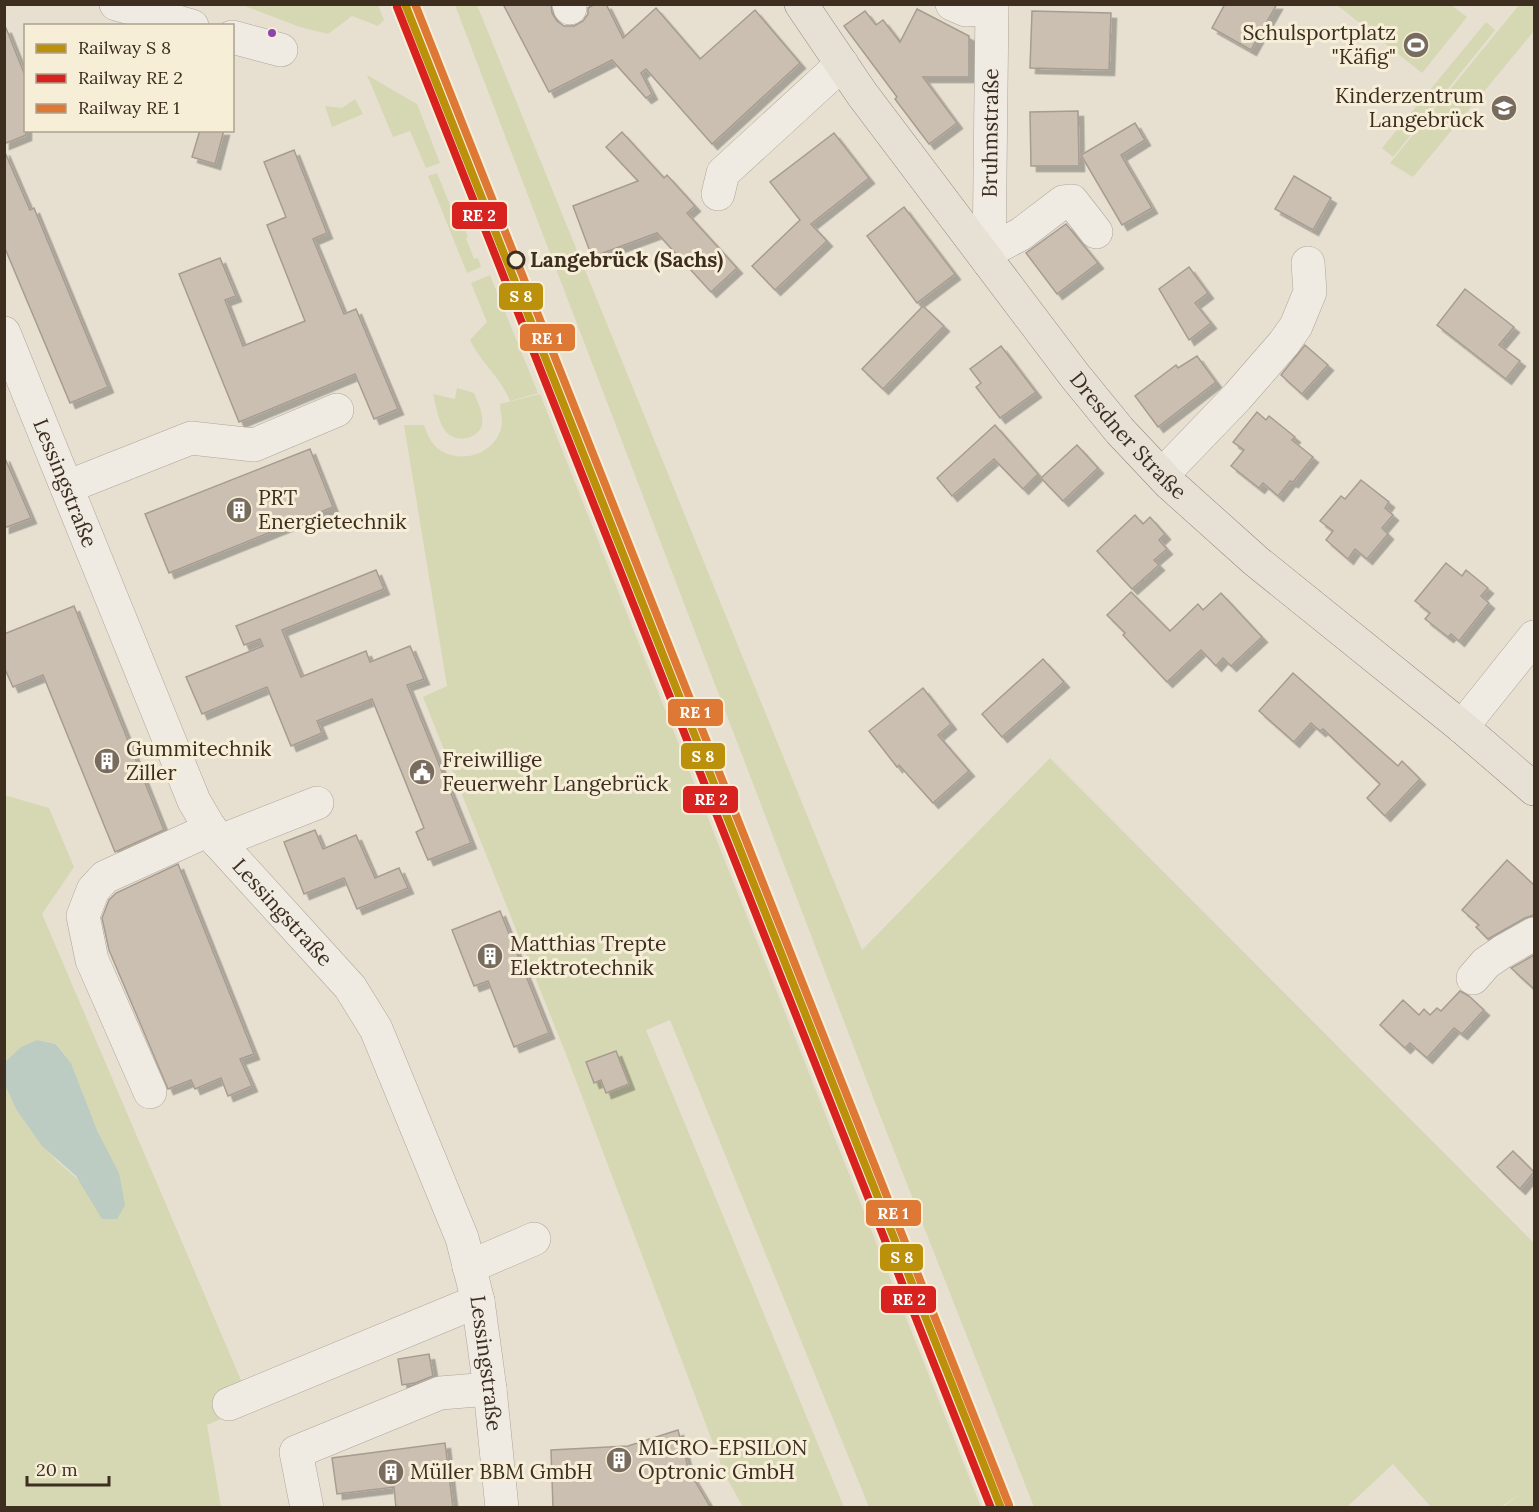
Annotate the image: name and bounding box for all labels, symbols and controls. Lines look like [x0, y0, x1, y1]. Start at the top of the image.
place label: Schulsportplatz "Käfig" [1242, 19, 1396, 70]
legend [24, 24, 234, 132]
unlabelled marker [266, 27, 278, 39]
sports icon: Schulsportplatz "Käfig" [1401, 30, 1431, 60]
text: Railway S 8 [78, 36, 171, 59]
text: Railway RE 2 [78, 66, 183, 89]
street label: Bruhmstraße [976, 68, 1004, 198]
place label: Kinderzentrum Langebrück [1335, 82, 1485, 133]
school or university icon: Kinderzentrum Langebrück [1489, 93, 1519, 123]
text: Railway RE 1 [78, 96, 180, 119]
line badge: RE 2 [451, 201, 508, 230]
text: RE 2 [462, 205, 496, 225]
place label: Langebrück (Sachs) [530, 246, 723, 273]
marker: Langebrück (Sachs) [507, 251, 525, 269]
line badge: S 8 [498, 282, 544, 311]
text: S 8 [510, 286, 532, 306]
line badge: RE 1 [519, 323, 576, 352]
text: RE 1 [531, 328, 563, 348]
street label: Dresdner Straße [1064, 366, 1192, 505]
street label: Lessingstraße [27, 415, 104, 551]
place label: PRT Energietechnik [258, 484, 407, 535]
building icon: PRT Energietechnik [224, 495, 254, 525]
line badge: RE 1 [667, 698, 724, 727]
text: RE 1 [679, 702, 711, 722]
place label: Gummitechnik Ziller [126, 735, 272, 786]
line badge: S 8 [680, 742, 726, 770]
building icon: Gummitechnik Ziller [92, 746, 122, 776]
place label: Freiwillige Feuerwehr Langebrück [442, 746, 669, 797]
text: S 8 [692, 746, 714, 766]
public building icon: Freiwillige Feuerwehr Langebrück [407, 757, 437, 787]
line badge: RE 2 [682, 785, 739, 814]
text: RE 2 [694, 789, 728, 809]
street label: Lessingstraße [227, 853, 339, 972]
place label: Matthias Trepte Elektrotechnik [510, 930, 667, 981]
building icon: Matthias Trepte Elektrotechnik [475, 941, 505, 971]
line badge: RE 1 [865, 1199, 922, 1227]
text: RE 1 [877, 1203, 909, 1223]
line badge: S 8 [879, 1243, 924, 1272]
text: S 8 [891, 1247, 913, 1267]
line badge: RE 2 [880, 1285, 937, 1314]
text: RE 2 [892, 1289, 926, 1309]
street label: Lessingstraße [464, 1294, 508, 1433]
place label: MICRO-EPSILON Optronic GmbH [638, 1434, 808, 1485]
building icon: MICRO-EPSILON Optronic GmbH [604, 1445, 634, 1475]
scale bar [27, 1449, 110, 1487]
building icon: Müller BBM GmbH [376, 1457, 406, 1487]
text: 20 m [36, 1458, 78, 1481]
place label: Müller BBM GmbH [410, 1458, 593, 1485]

